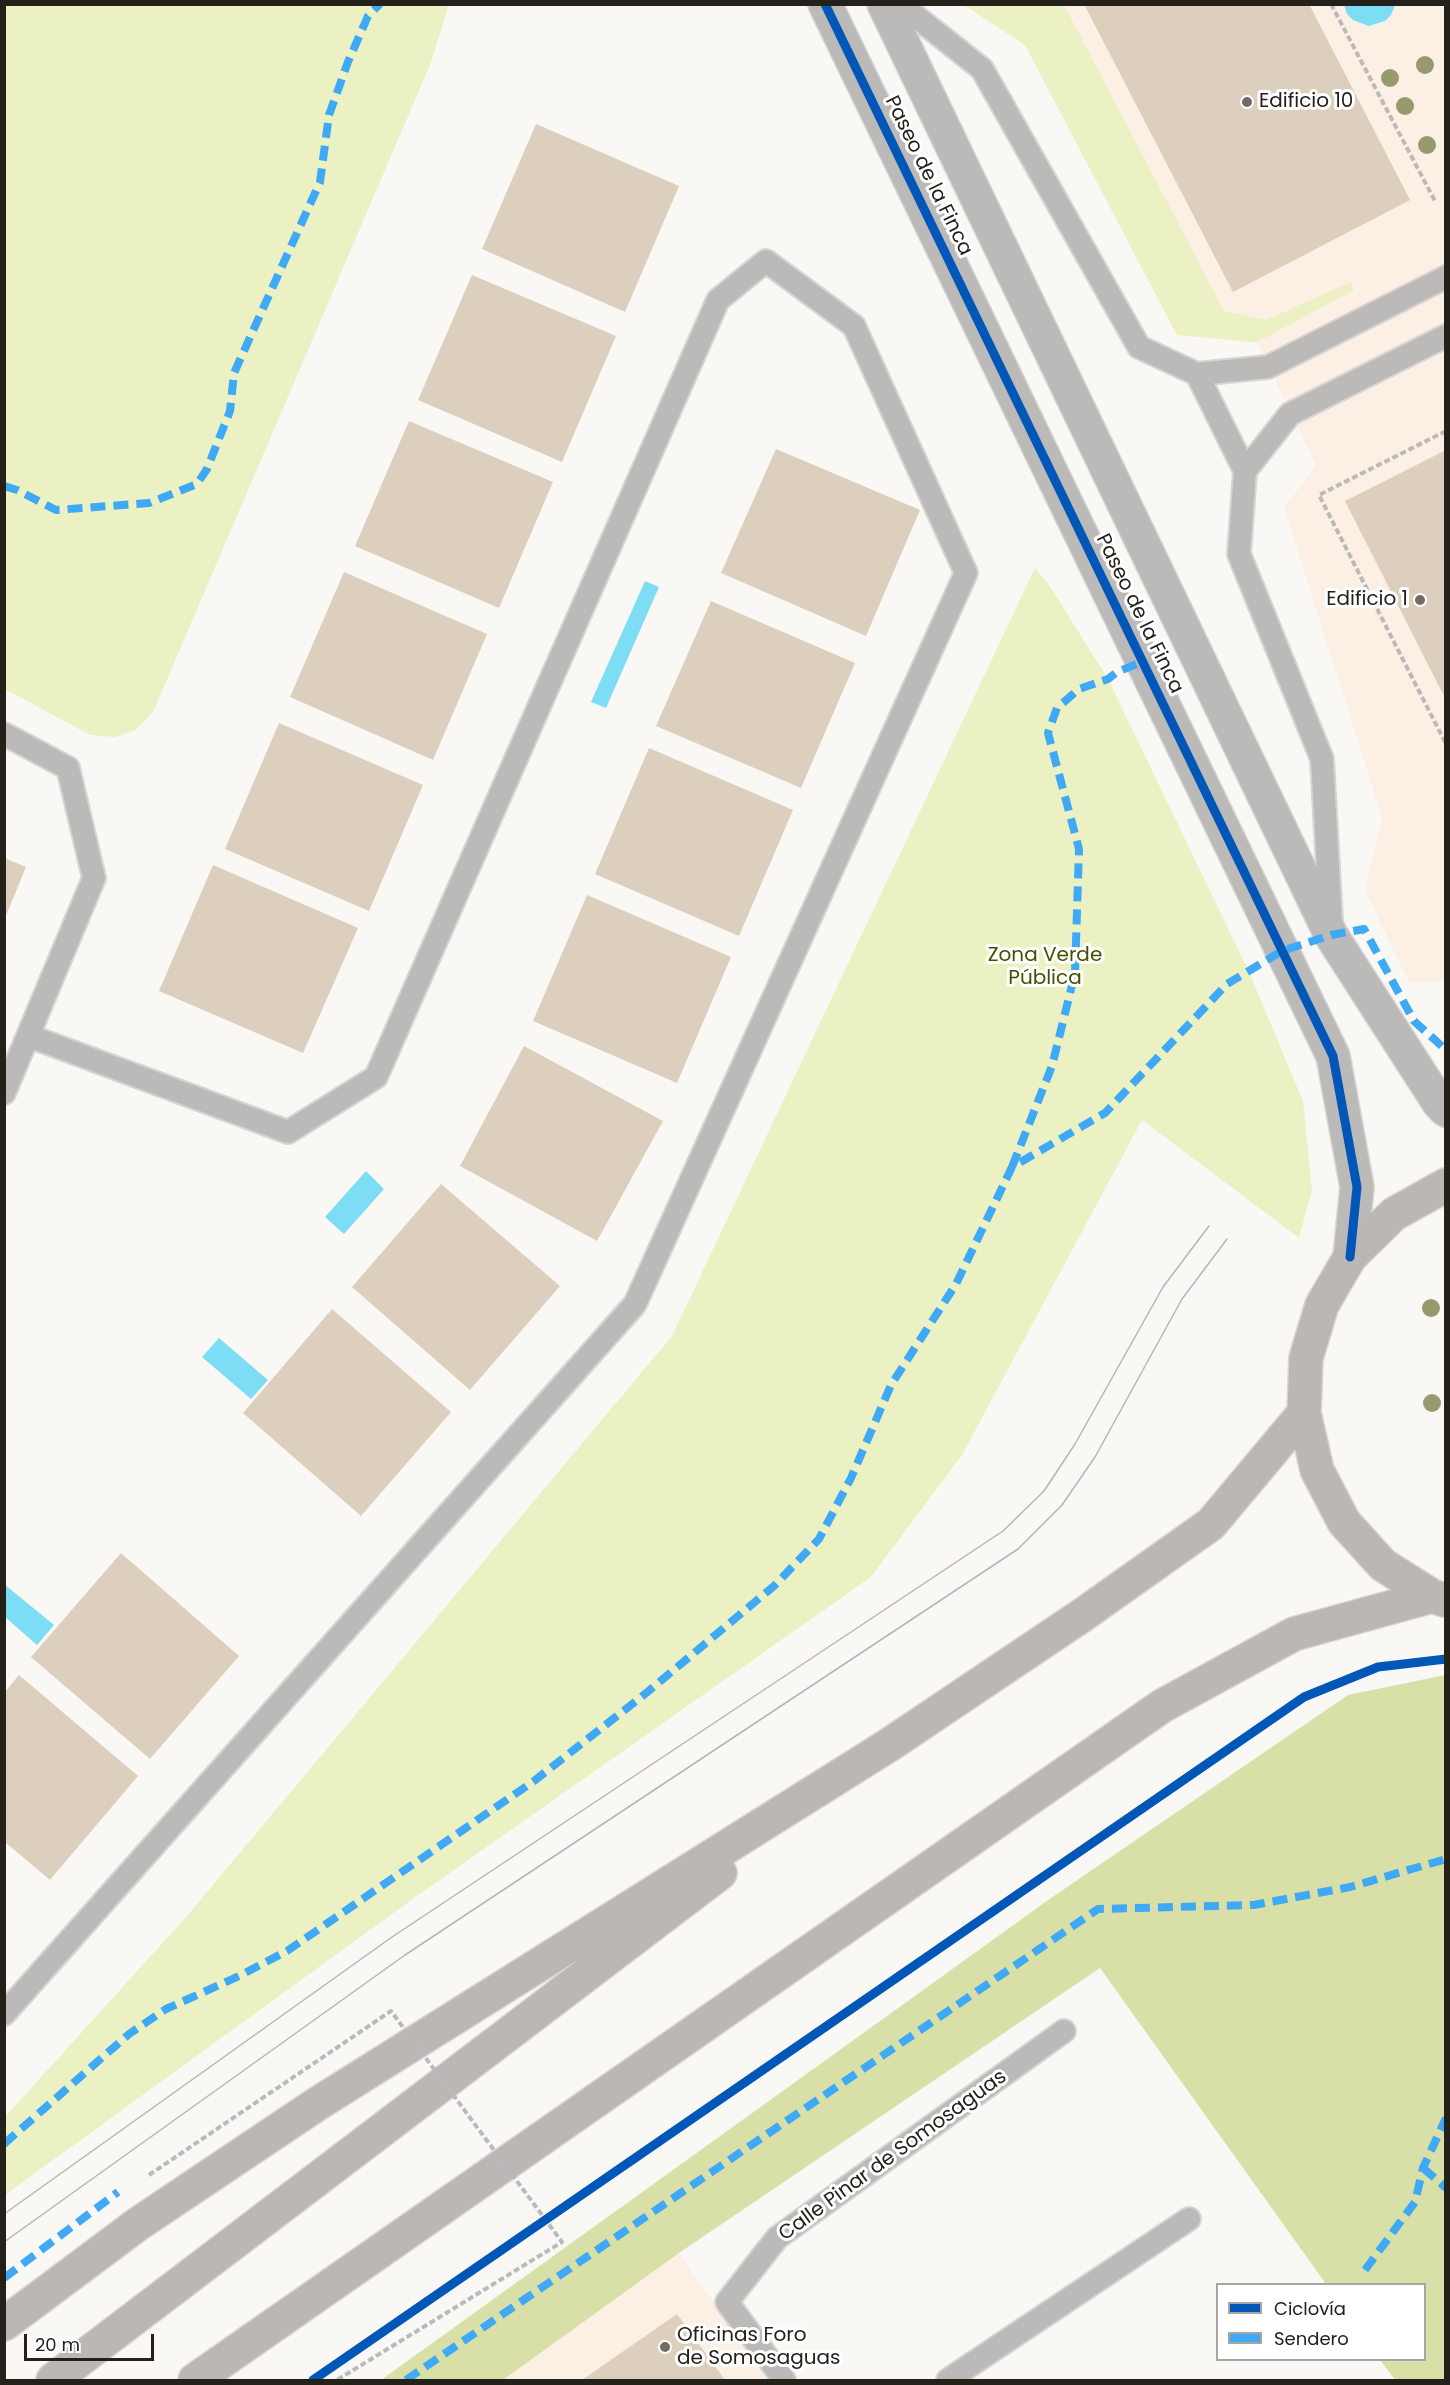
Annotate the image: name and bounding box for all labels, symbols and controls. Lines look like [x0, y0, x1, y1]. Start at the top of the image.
place label: Edificio 10 [1259, 90, 1353, 114]
street label: Paseo de la Finca [879, 92, 977, 260]
marker: Edificio 10 [1240, 95, 1254, 109]
street label: Paseo de la Finca [1090, 530, 1188, 698]
place label: Edificio 1 [1326, 588, 1408, 612]
marker: Edificio 1 [1413, 593, 1427, 607]
park label: Zona Verde Pública [988, 944, 1102, 991]
street label: Calle Pinar de Somosaguas [774, 2065, 1012, 2247]
legend [1216, 2283, 1426, 2361]
text: Ciclovía [1274, 2296, 1346, 2321]
scale bar [27, 2322, 158, 2360]
place label: Oficinas Foro de Somosaguas [677, 2324, 840, 2371]
text: Sendero [1274, 2326, 1349, 2351]
text: 20 m [35, 2332, 80, 2357]
marker: Oficinas Foro de Somosaguas [658, 2340, 672, 2354]

